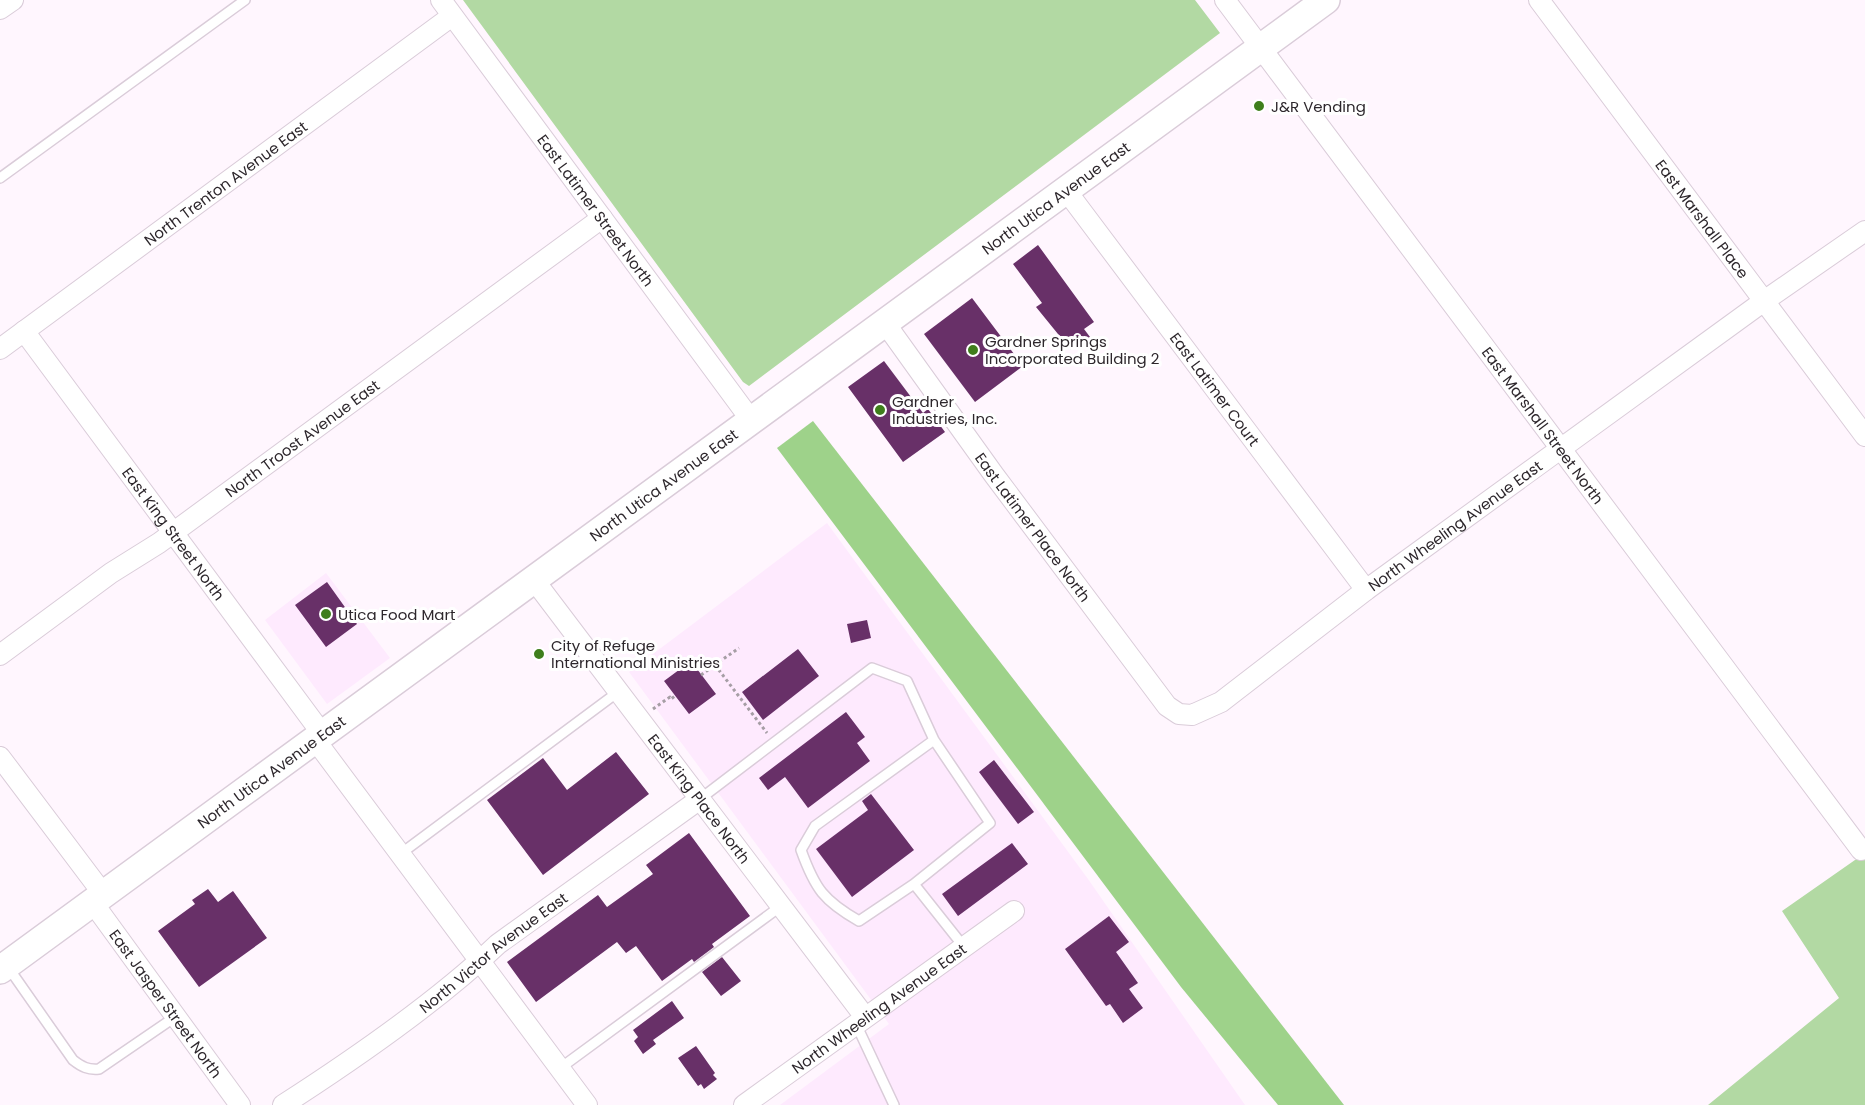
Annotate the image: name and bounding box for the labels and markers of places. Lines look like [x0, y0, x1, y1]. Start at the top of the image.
place label: J&R Vending [1271, 96, 1366, 117]
marker: J&R Vending [1252, 99, 1266, 113]
place label: Gardner Springs Incorporated Building 2 [985, 331, 1159, 369]
marker: Gardner Springs Incorporated Building 2 [966, 343, 980, 357]
place label: Gardner Industries, Inc. [892, 391, 997, 429]
marker: Gardner Industries, Inc. [873, 403, 887, 417]
place label: Utica Food Mart [338, 604, 456, 625]
marker: Utica Food Mart [319, 607, 333, 621]
place label: City of Refuge International Ministries [551, 635, 720, 673]
marker: City of Refuge International Ministries [532, 647, 546, 661]

